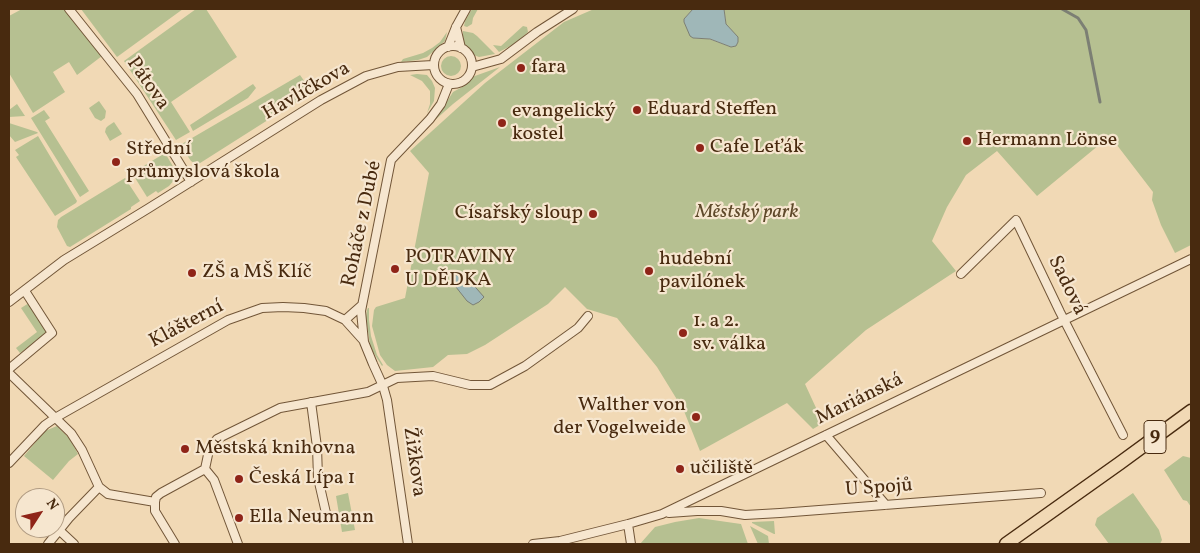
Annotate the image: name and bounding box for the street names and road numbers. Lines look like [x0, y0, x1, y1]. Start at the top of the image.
street label: Pátova [120, 53, 174, 115]
street label: Havlíčkova [259, 57, 355, 127]
street label: Roháče z Dubé [338, 159, 388, 289]
street label: Sadová [1041, 252, 1091, 320]
street label: Klášterní [146, 295, 228, 355]
street label: Mariánská [812, 369, 908, 431]
road number: 9 [1144, 421, 1166, 454]
street label: Žižkova [396, 426, 430, 498]
street label: U Spojů [844, 475, 914, 503]

